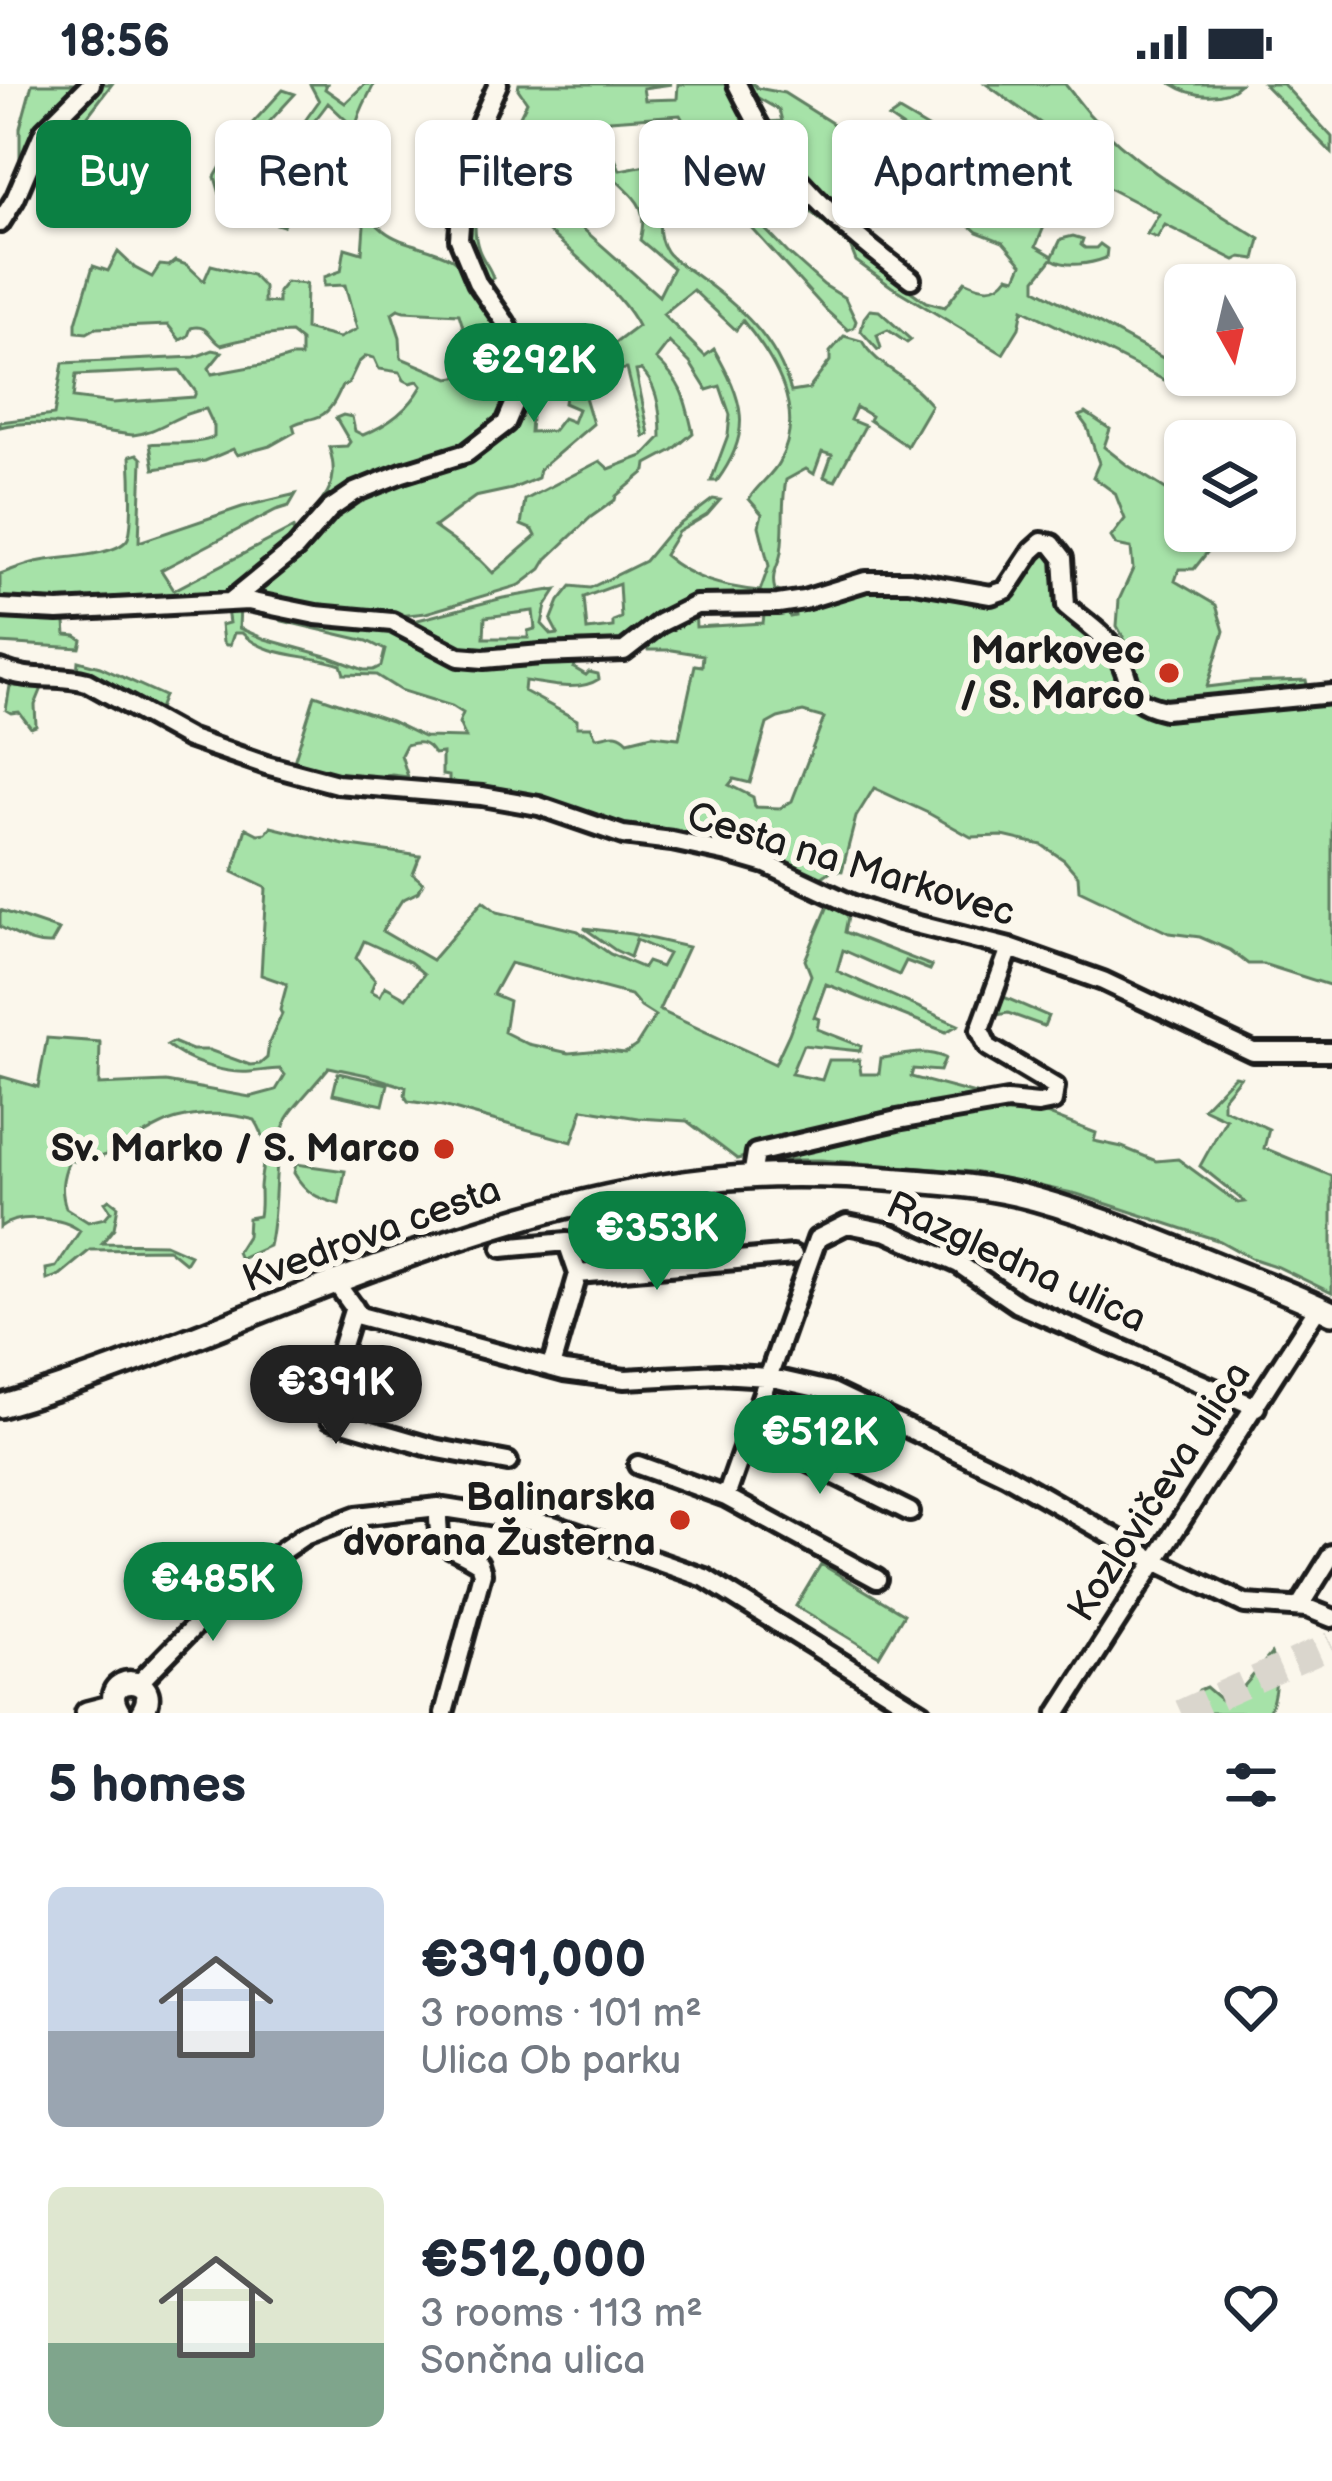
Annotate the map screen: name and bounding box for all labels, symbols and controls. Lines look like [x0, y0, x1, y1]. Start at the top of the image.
text: 18:56 [60, 15, 170, 70]
chip: Buy [36, 120, 191, 228]
chip: Rent [215, 120, 391, 228]
chip: Filters [415, 120, 615, 228]
chip: New [639, 120, 808, 228]
chip: Apartment [832, 120, 1114, 228]
north arrow [1164, 264, 1296, 396]
map controls [1164, 264, 1296, 552]
pin: €292K [450, 323, 618, 425]
text: €292K [471, 338, 597, 385]
button: layers [1164, 420, 1296, 552]
place label: Markovec / S. Marco [959, 628, 1145, 720]
marker: Markovec / S. Marco [1156, 660, 1182, 686]
street label: Cesta na Markovec [681, 793, 1021, 937]
place label: Sv. Marko / S. Marco [51, 1126, 420, 1173]
marker: Sv. Marko / S. Marco [431, 1136, 457, 1162]
street label: Kvedrova cesta [237, 1167, 507, 1303]
street label: Razgledna ulica [879, 1182, 1153, 1344]
pin: €353K [573, 1191, 741, 1293]
text: €353K [595, 1206, 719, 1253]
pin: €391K [252, 1345, 420, 1447]
street label: Kozlovičeva ulica [1058, 1353, 1262, 1631]
text: €391K [277, 1360, 395, 1407]
pin: €512K [736, 1395, 904, 1497]
text: €512K [761, 1410, 879, 1457]
place label: Balinarska dvorana Žusterna [342, 1475, 656, 1567]
marker: Balinarska dvorana Žusterna [667, 1507, 693, 1533]
pin: €485K [129, 1542, 297, 1644]
text: €485K [151, 1557, 275, 1604]
icon: filters [1218, 1752, 1284, 1818]
text: 5 homes [48, 1755, 246, 1816]
text: €391,000 [420, 1930, 646, 1991]
icon: home [144, 1935, 288, 2079]
icon: heart [1218, 1974, 1284, 2040]
text: 3 rooms · 101 m² [420, 1991, 702, 2038]
text: Ulica Ob parku [420, 2038, 681, 2085]
text: €512,000 [420, 2230, 647, 2291]
icon: home [144, 2235, 288, 2379]
icon: heart [1218, 2274, 1284, 2340]
text: 3 rooms · 113 m² [420, 2291, 703, 2338]
text: Sončna ulica [420, 2338, 646, 2385]

